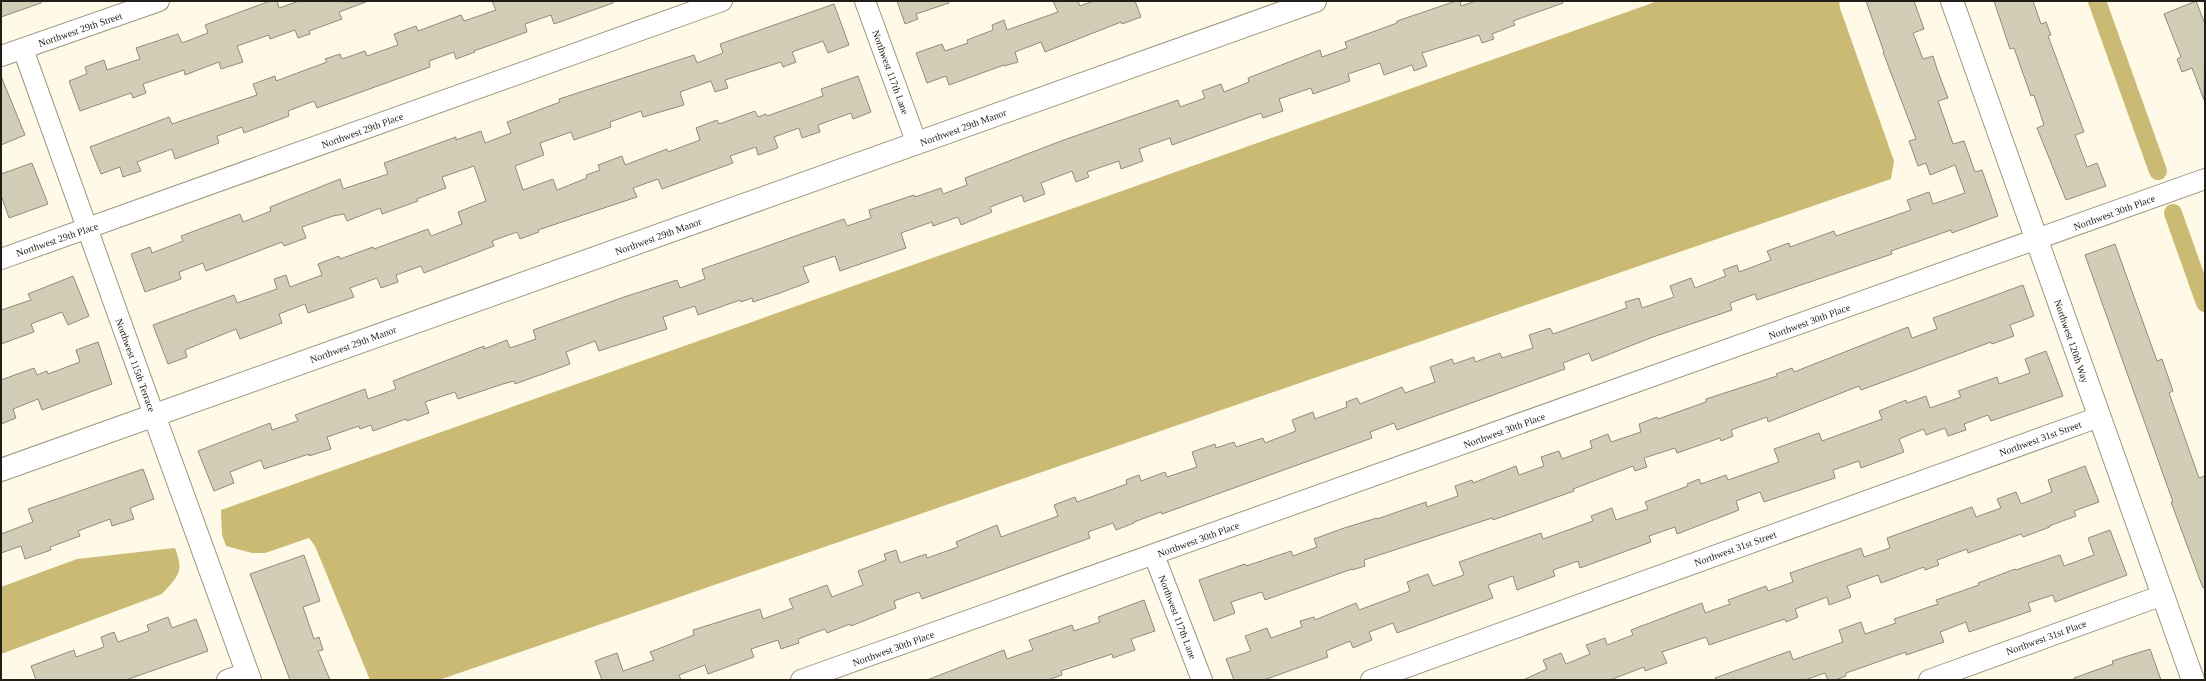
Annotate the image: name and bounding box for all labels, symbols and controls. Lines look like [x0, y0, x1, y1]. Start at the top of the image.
street label: Northwest 29th Street [37, 10, 124, 49]
street label: Northwest 117th Lane [870, 28, 911, 116]
street label: Northwest 29th Manor [918, 106, 1008, 148]
street label: Northwest 29th Place [320, 110, 405, 150]
street label: Northwest 30th Place [2072, 192, 2157, 232]
street label: Northwest 29th Manor [613, 215, 703, 257]
street label: Northwest 29th Place [15, 220, 100, 259]
street label: Northwest 120th Way [2052, 298, 2091, 384]
street label: Northwest 30th Place [1767, 301, 1852, 341]
street label: Northwest 115th Terrace [113, 317, 158, 414]
street label: Northwest 29th Manor [308, 323, 398, 365]
street label: Northwest 30th Place [1462, 410, 1547, 450]
street label: Northwest 31st Street [1998, 418, 2083, 458]
street label: Northwest 30th Place [1156, 519, 1241, 559]
street label: Northwest 31st Street [1693, 528, 1778, 568]
street label: Northwest 117th Lane [1156, 574, 1199, 661]
street label: Northwest 31st Place [2004, 618, 2089, 657]
street label: Northwest 30th Place [851, 628, 936, 668]

